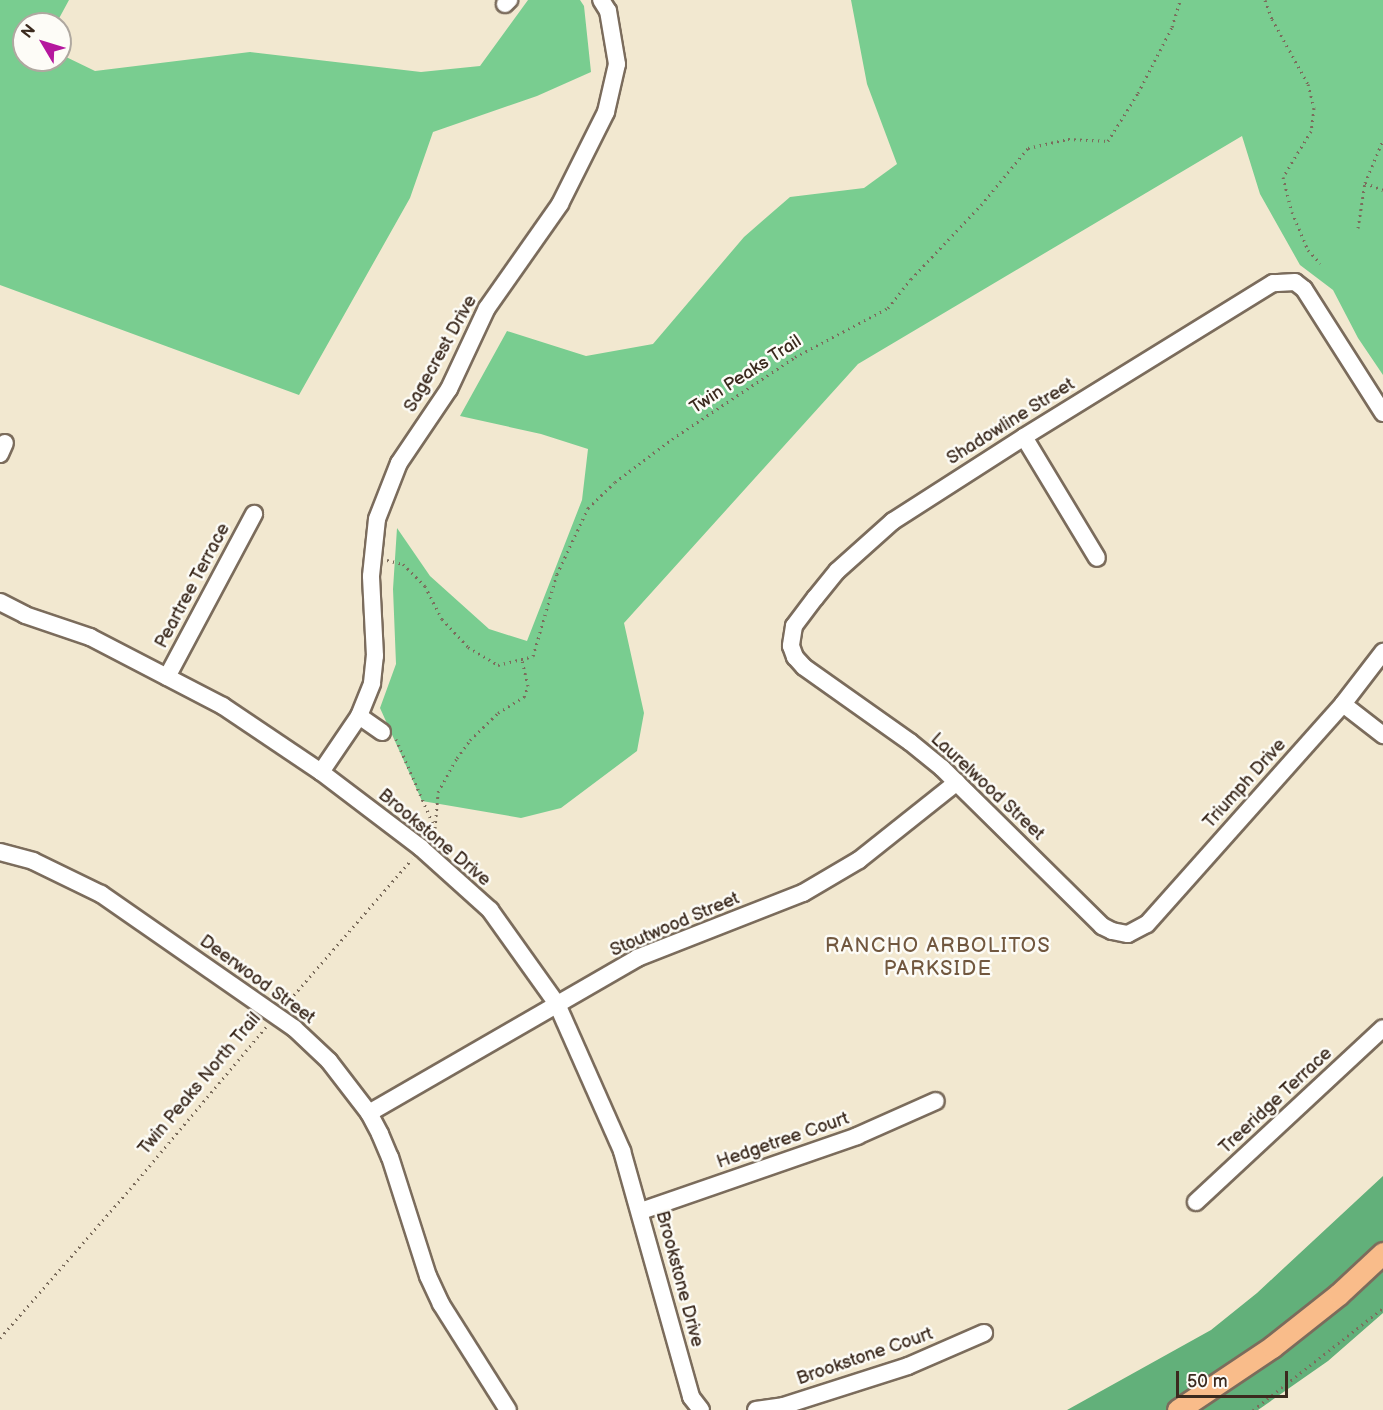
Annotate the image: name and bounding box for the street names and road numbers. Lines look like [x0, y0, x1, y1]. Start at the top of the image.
street label: Sagecrest Drive [400, 292, 482, 416]
street label: Twin Peaks Trail [686, 331, 806, 419]
street label: Shadowline Street [943, 374, 1079, 470]
street label: Peartree Terrace [151, 520, 235, 652]
street label: Laurelwood Street [926, 729, 1048, 845]
street label: Triumph Drive [1199, 735, 1291, 833]
street label: Brookstone Drive [373, 785, 495, 891]
street label: Stoutwood Street [607, 888, 743, 962]
street label: Deerwood Street [195, 931, 319, 1029]
street label: Twin Peaks North Trail [134, 1008, 266, 1160]
street label: Treeridge Terrace [1215, 1043, 1337, 1159]
street label: Hedgetree Court [714, 1108, 852, 1174]
street label: Brookstone Drive [650, 1209, 708, 1349]
street label: Brookstone Court [794, 1324, 936, 1390]

